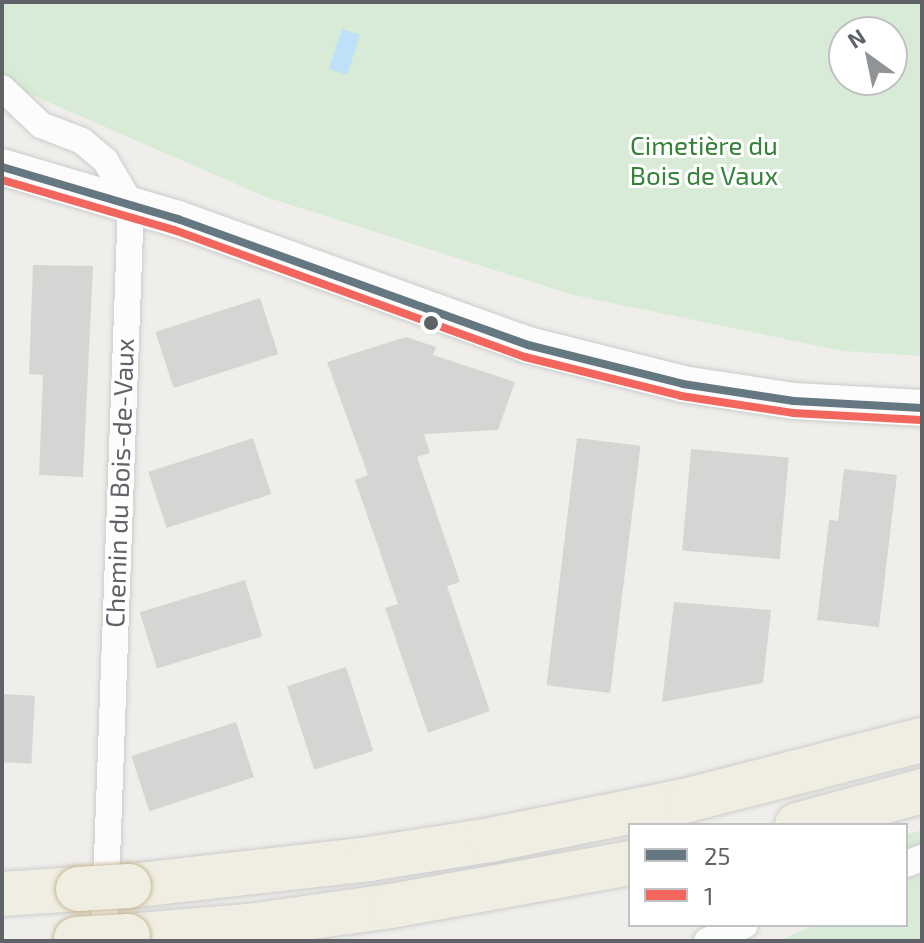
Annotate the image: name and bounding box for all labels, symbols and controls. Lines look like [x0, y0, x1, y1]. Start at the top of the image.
north arrow [828, 16, 908, 96]
text: N [842, 22, 870, 53]
park label: Cimetière du Bois de Vaux [630, 129, 778, 190]
unlabelled marker [423, 315, 439, 331]
street label: Chemin du Bois-de-Vaux [98, 338, 140, 628]
legend [628, 823, 908, 927]
text: 25 [704, 841, 730, 870]
text: 1 [704, 881, 714, 910]

